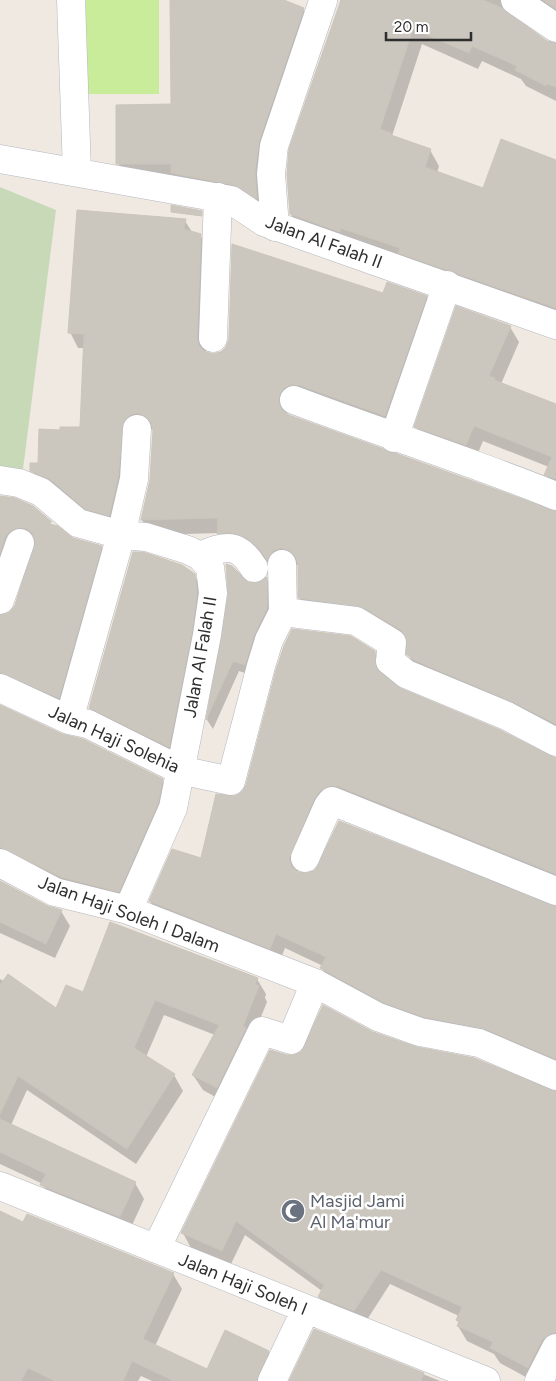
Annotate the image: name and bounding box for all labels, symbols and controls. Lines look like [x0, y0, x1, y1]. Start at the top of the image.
scale bar [386, 10, 471, 42]
text: 20 m [394, 18, 428, 36]
street label: Jalan Al Falah II [262, 211, 386, 273]
street label: Jalan Al Falah II [178, 595, 222, 719]
street label: Jalan Haji Solehia [45, 700, 183, 778]
street label: Jalan Haji Soleh I Dalam [35, 871, 223, 957]
place label: Masjid Jami Al Ma'mur [310, 1190, 405, 1233]
mosque icon: Masjid Jami Al Ma'mur [280, 1198, 306, 1224]
street label: Jalan Haji Soleh I [175, 1248, 311, 1320]

